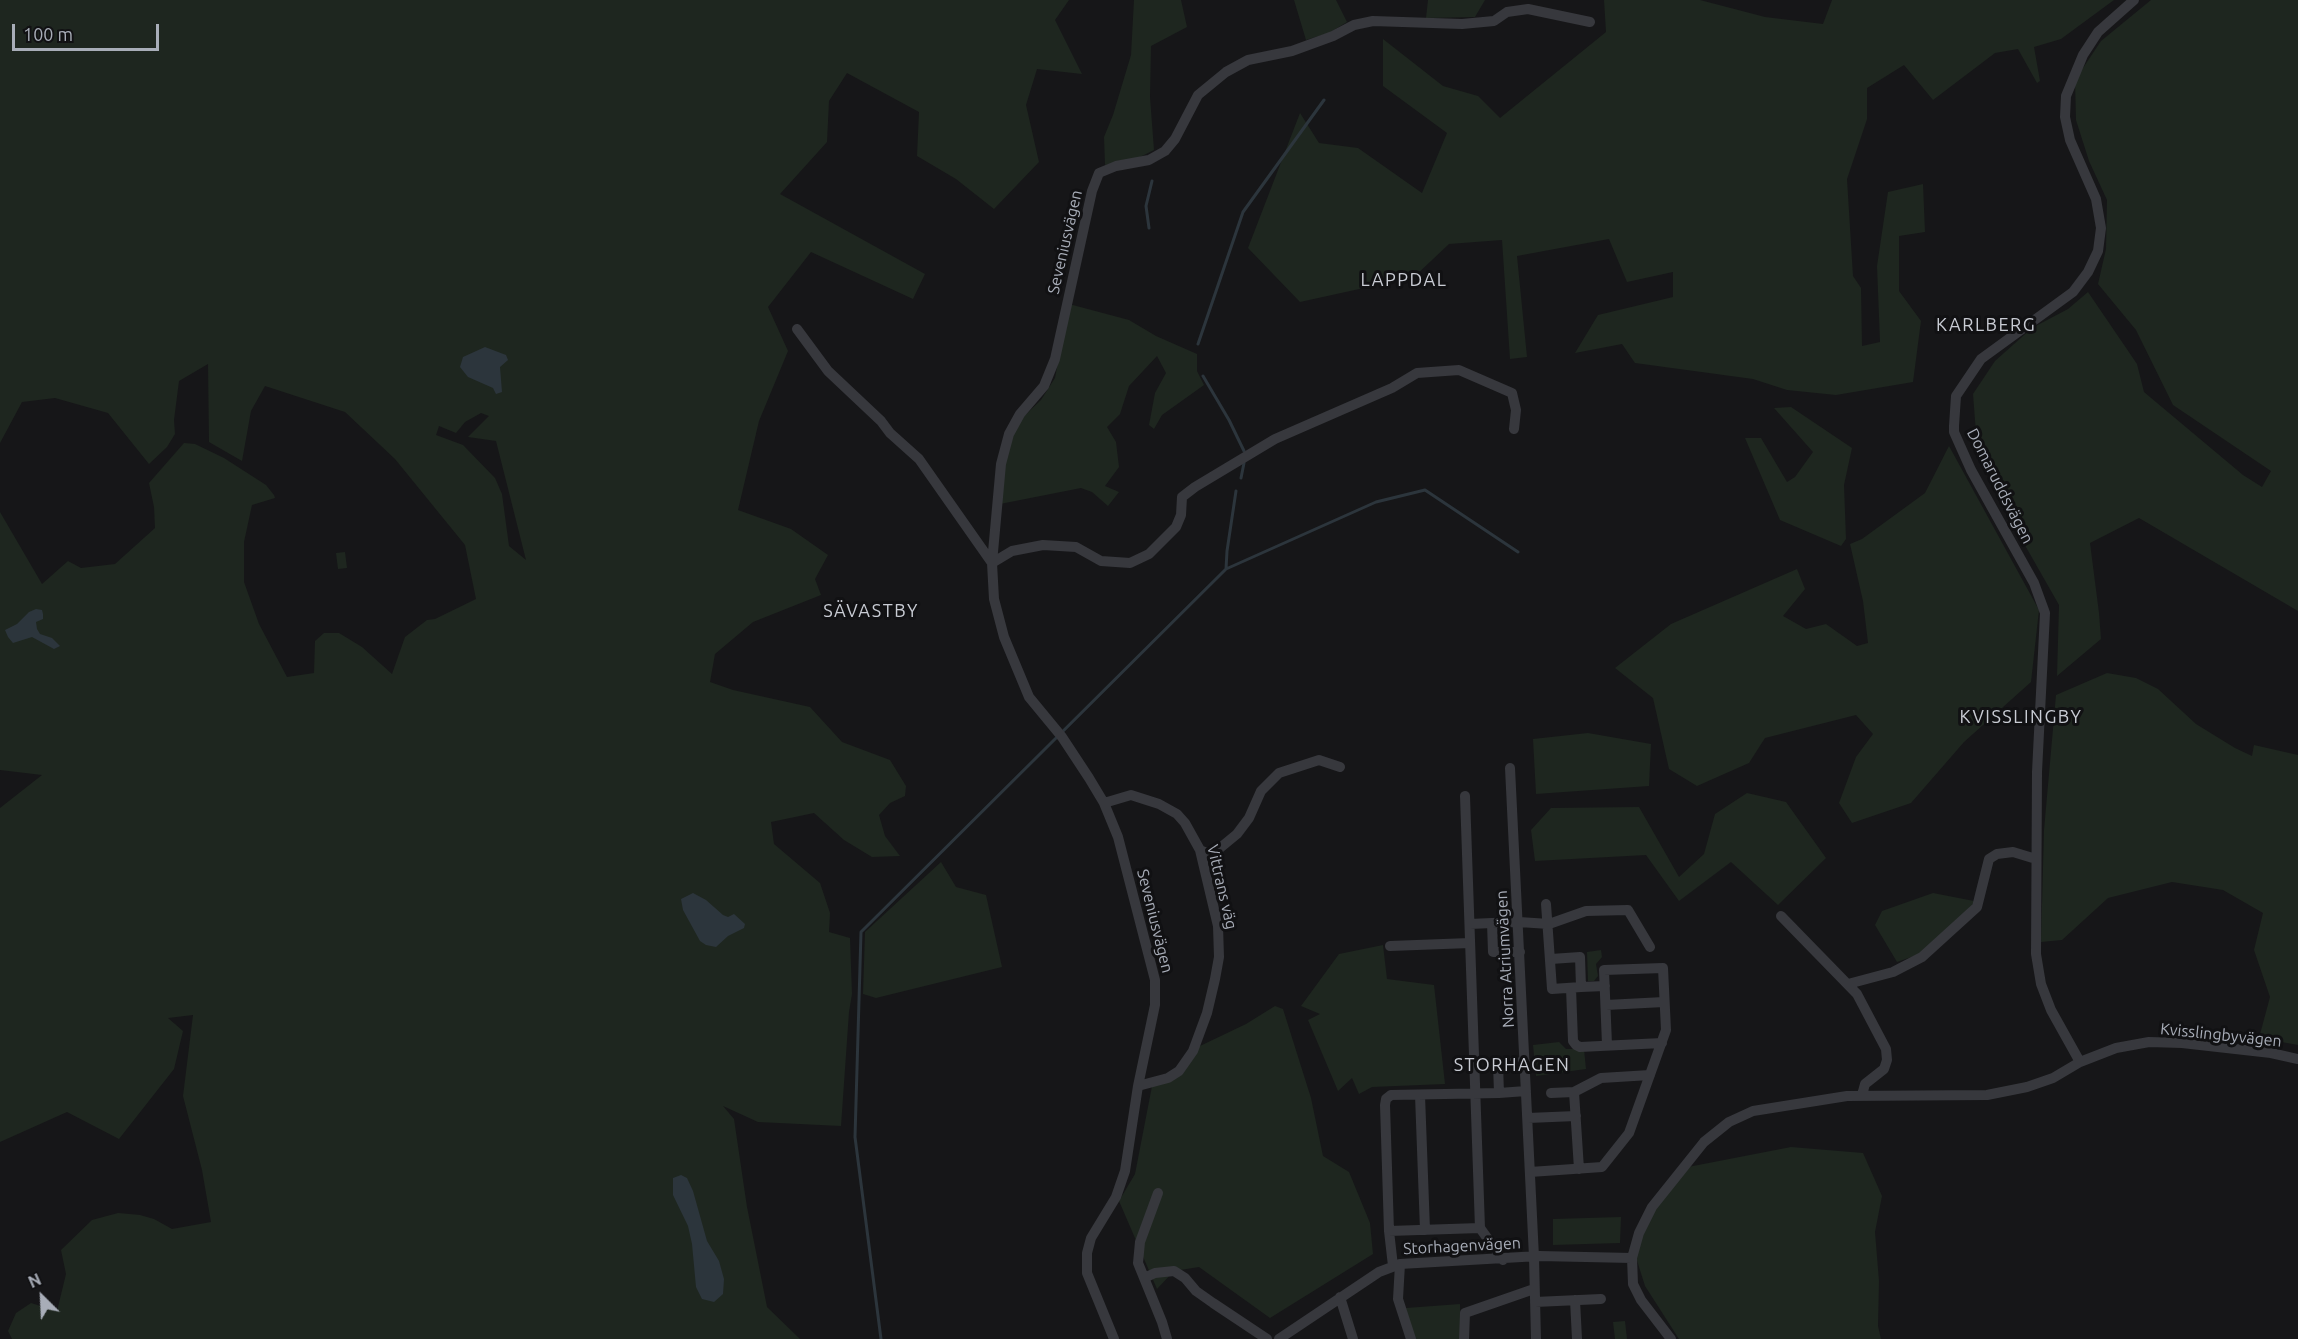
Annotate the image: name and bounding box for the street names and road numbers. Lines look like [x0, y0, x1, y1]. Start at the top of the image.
street label: Seveniusvägen [1044, 188, 1086, 296]
street label: Domaruddsvägen [1963, 425, 2037, 547]
street label: Vittrans väg [1203, 843, 1241, 931]
street label: Seveniusvägen [1133, 867, 1177, 975]
street label: Norra Atriumvägen [1492, 890, 1518, 1028]
street label: Kvisslingbyvägen [2159, 1019, 2283, 1051]
street label: Storhagenvägen [1403, 1233, 1521, 1259]

